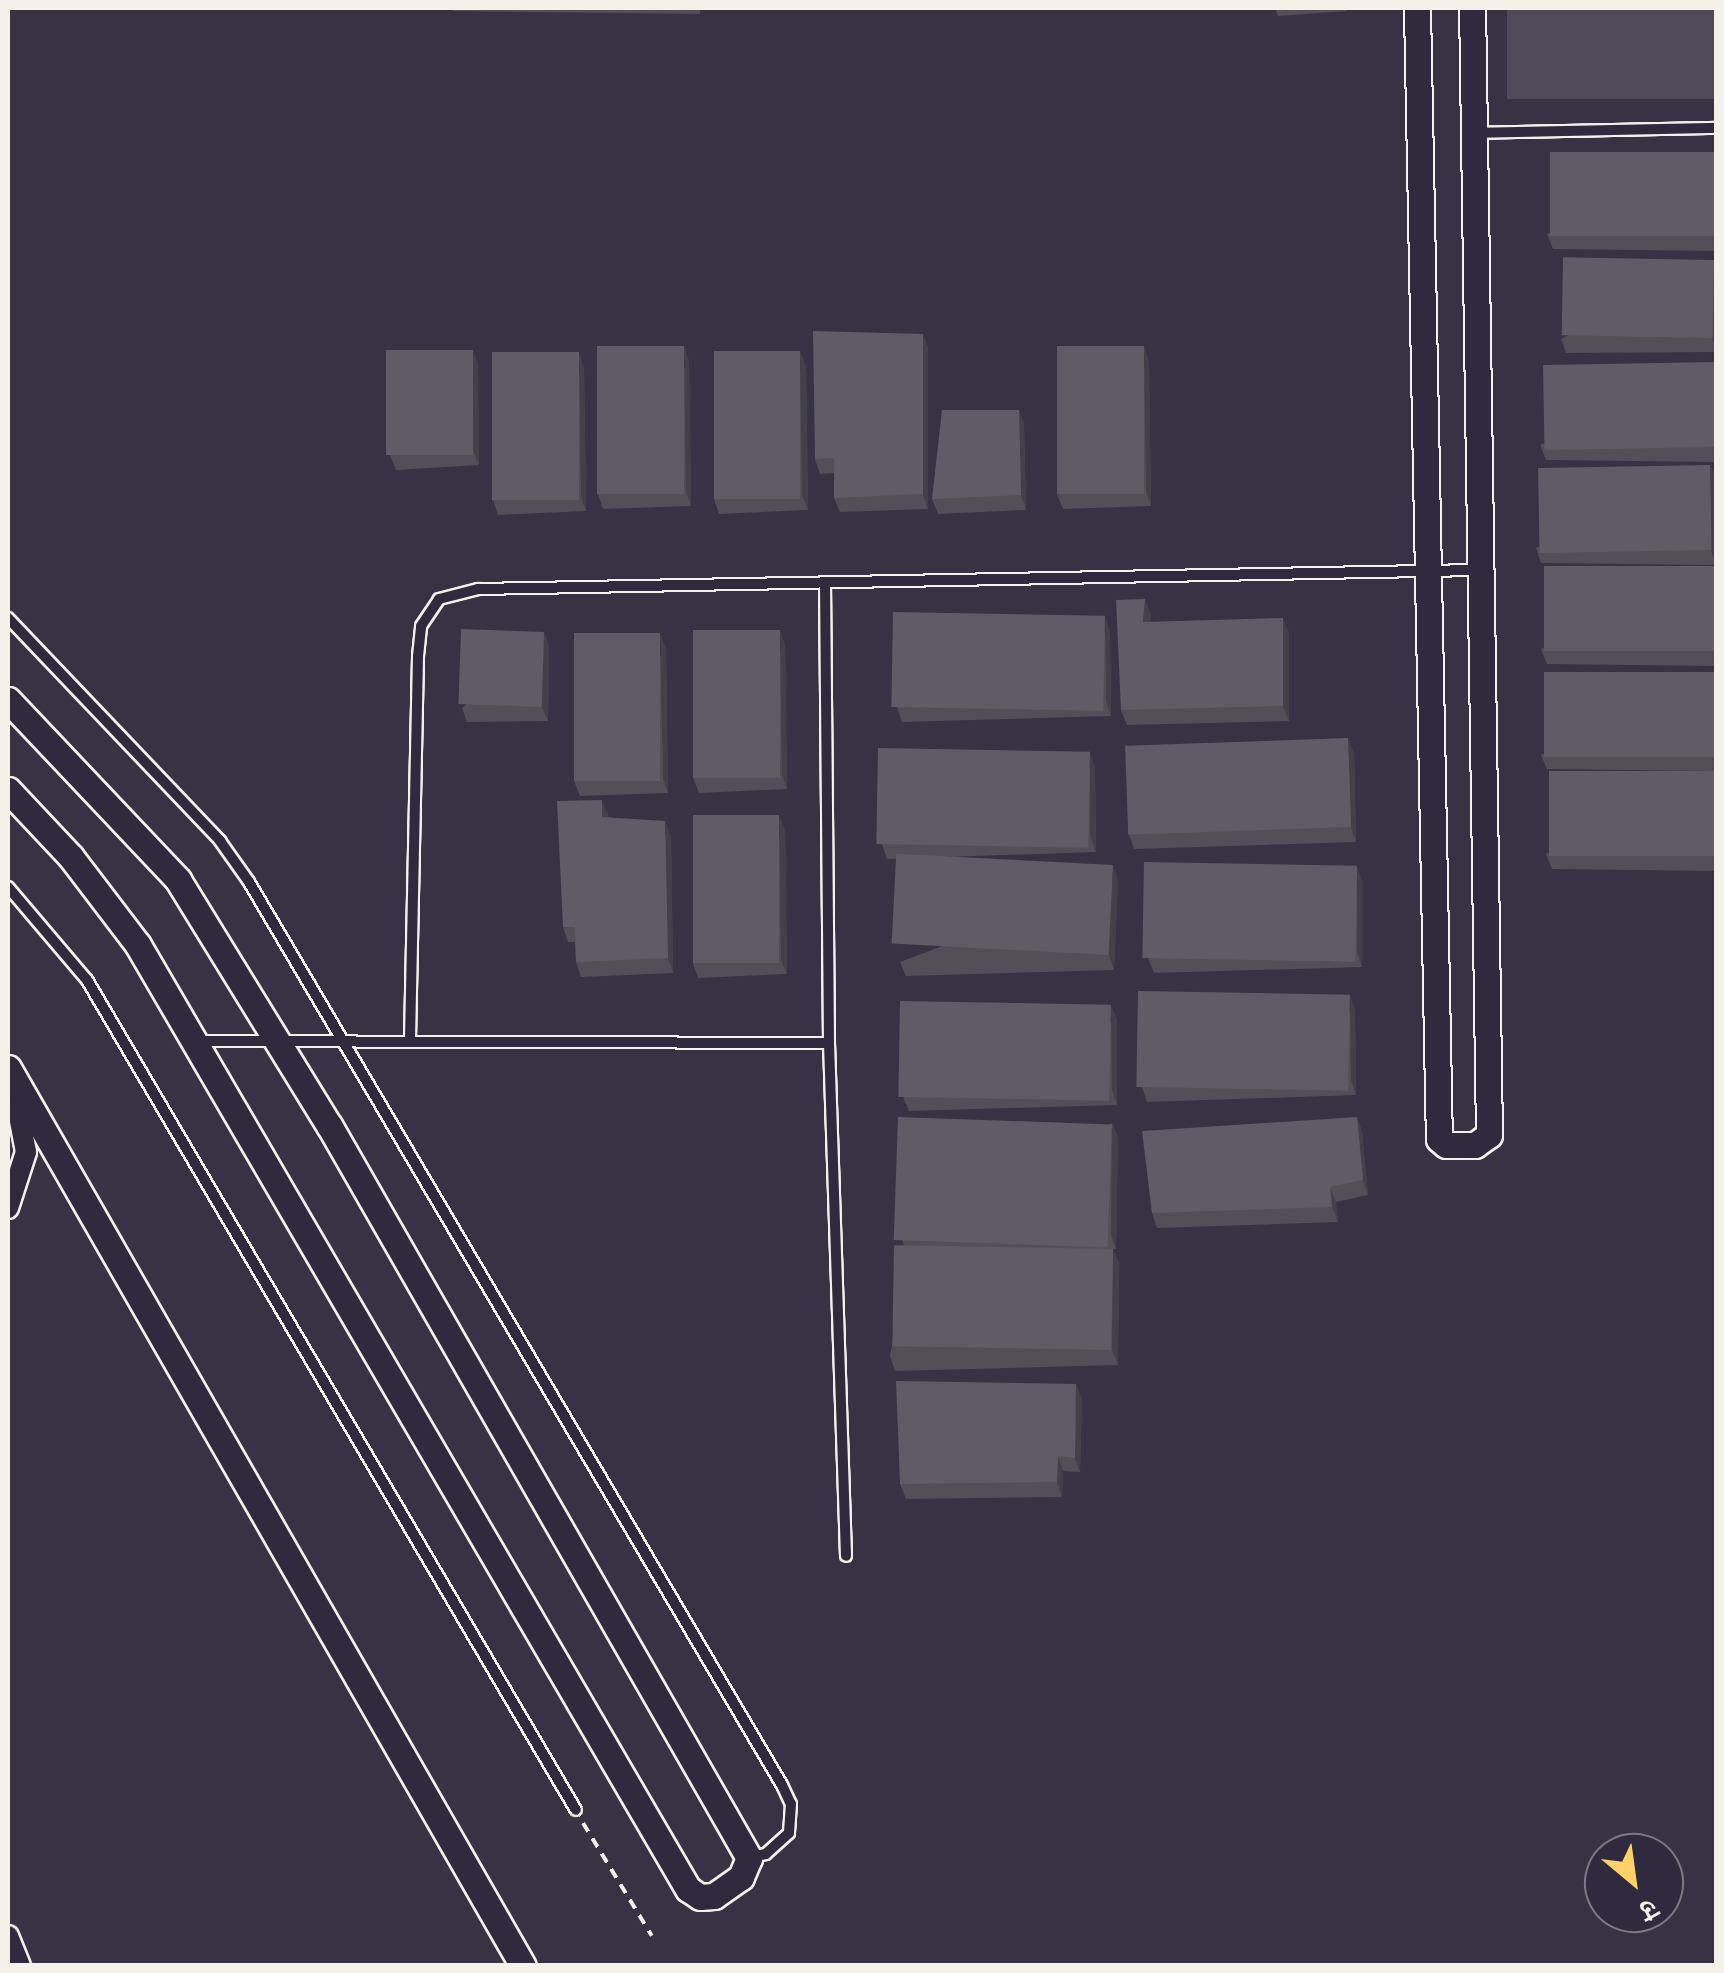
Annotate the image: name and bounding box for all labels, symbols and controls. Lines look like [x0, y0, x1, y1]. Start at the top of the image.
north arrow [1584, 1833, 1684, 1933]
text: उ [1631, 1886, 1664, 1929]

